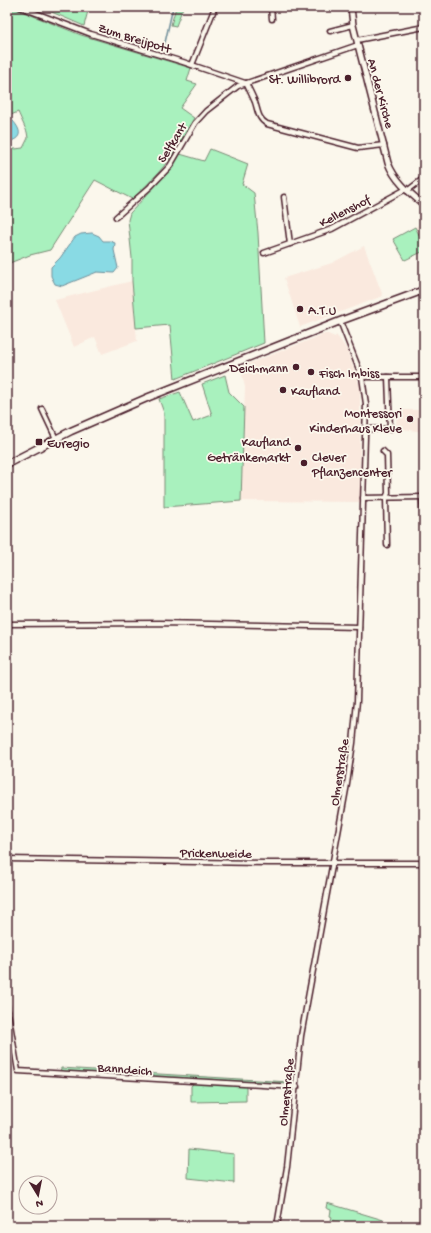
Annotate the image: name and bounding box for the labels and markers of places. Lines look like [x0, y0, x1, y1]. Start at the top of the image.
place label: St. Willibrord [269, 73, 341, 88]
marker: St. Willibrord [343, 73, 353, 83]
marker: A.T.U [295, 304, 305, 314]
place label: A.T.U [308, 304, 337, 319]
place label: Deichmann [229, 362, 289, 377]
marker: Deichmann [291, 362, 301, 372]
marker: Fisch Imbiss [306, 367, 316, 377]
place label: Fisch Imbiss [318, 367, 381, 382]
marker: Kaufland [278, 385, 288, 395]
place label: Kaufland [291, 385, 341, 400]
place label: Montessori Kinderhaus Kleve [310, 407, 402, 437]
marker: Montessori Kinderhaus Kleve [405, 414, 415, 424]
place label: Kaufland Getränkemarkt [207, 436, 292, 466]
marker: Euregio [34, 437, 44, 447]
place label: Euregio [47, 437, 90, 452]
marker: Kaufland Getränkemarkt [293, 443, 303, 453]
place label: Clever Pflanzencenter [311, 451, 393, 481]
marker: Clever Pflanzencenter [299, 458, 309, 468]

